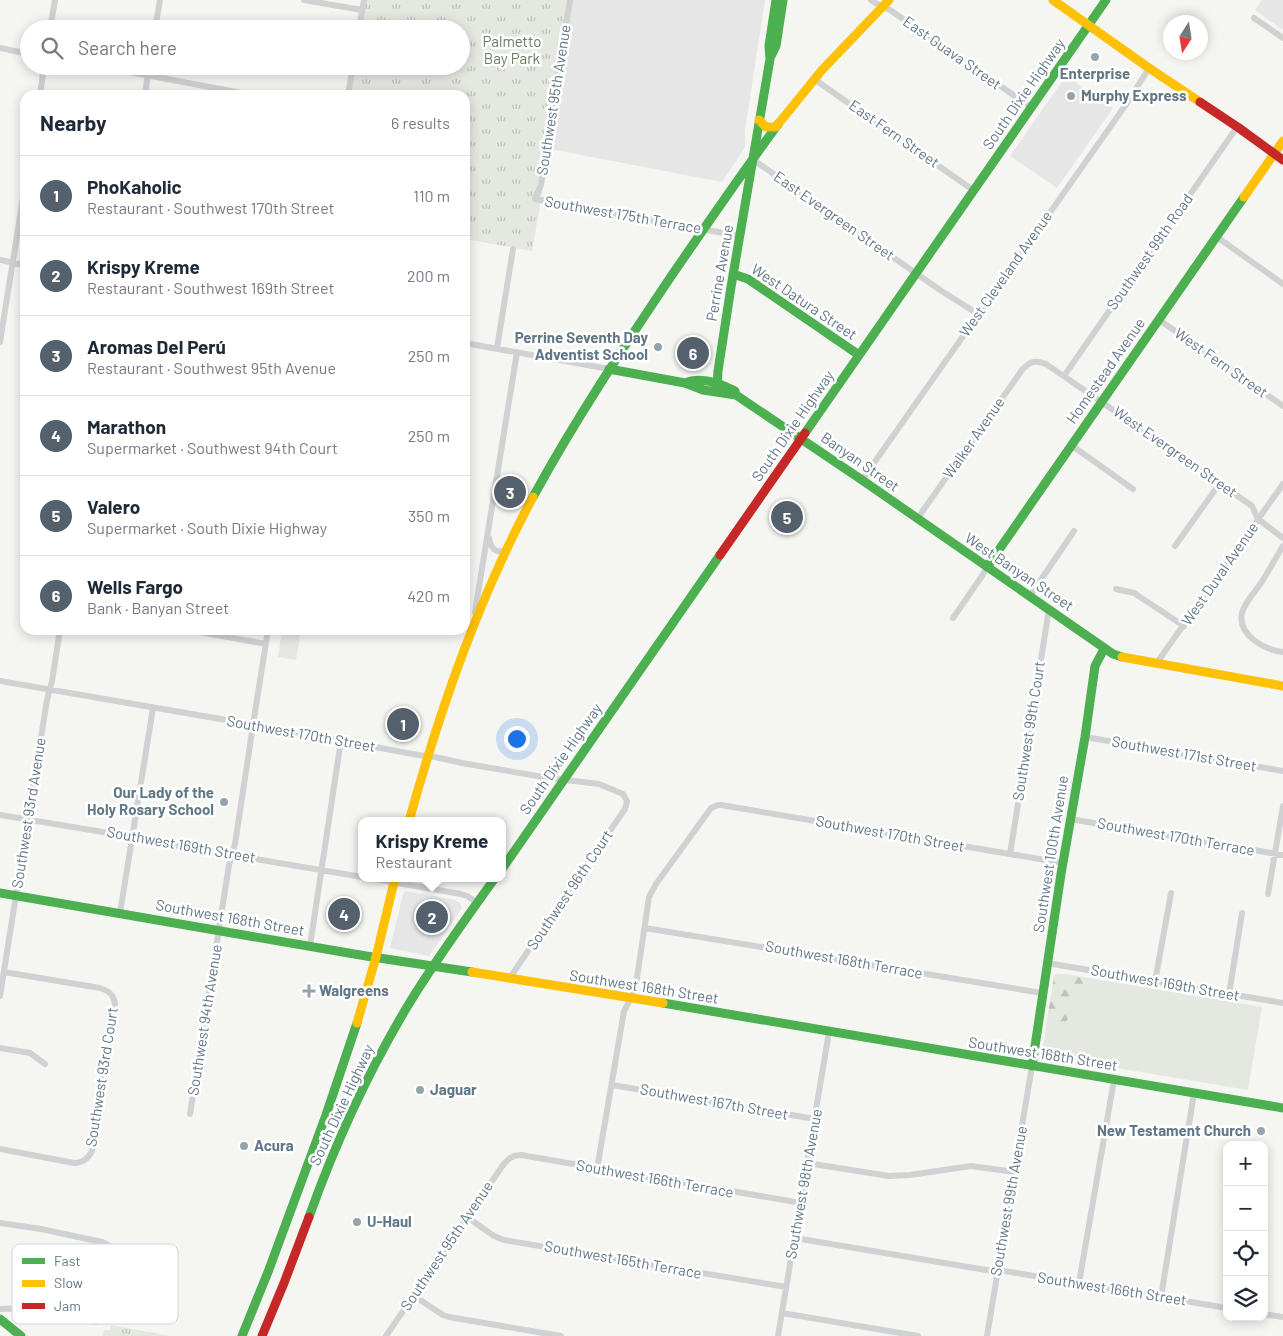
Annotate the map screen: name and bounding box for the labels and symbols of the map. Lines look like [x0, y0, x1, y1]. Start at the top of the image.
street label: East Guava Street [900, 12, 1005, 93]
north arrow [1163, 15, 1208, 60]
street label: Southwest 95th Avenue [532, 23, 574, 176]
park label: Palmetto Bay Park [482, 32, 542, 67]
street label: South Dixie Highway [978, 34, 1068, 152]
marker: Enterprise [1089, 51, 1101, 63]
place label: Enterprise [1060, 64, 1130, 82]
place label: Murphy Express [1081, 86, 1187, 104]
marker: Murphy Express [1065, 90, 1077, 102]
street label: East Fern Street [846, 95, 943, 171]
street label: East Evergreen Street [771, 167, 898, 264]
street label: Southwest 99th Road [1102, 190, 1196, 313]
street label: Southwest 175th Terrace [543, 191, 703, 237]
street label: West Cleveland Avenue [955, 207, 1055, 340]
street label: Perrine Avenue [702, 223, 736, 323]
street label: West Datura Street [748, 259, 861, 343]
street label: Homestead Avenue [1062, 314, 1148, 427]
street label: West Fern Street [1172, 323, 1272, 401]
place label: Perrine Seventh Day Adventist School [515, 328, 648, 363]
pin: 6 [677, 334, 709, 372]
marker: Perrine Seventh Day Adventist School [652, 341, 664, 353]
street label: South Dixie Highway [747, 366, 837, 484]
street label: Walker Avenue [939, 393, 1008, 481]
street label: West Evergreen Street [1110, 402, 1241, 501]
street label: Banyan Street [818, 428, 903, 495]
pin: 3 [494, 473, 526, 511]
pin: 5 [771, 498, 803, 536]
street label: West Duval Avenue [1177, 518, 1261, 628]
street label: West Banyan Street [962, 528, 1077, 614]
street label: Southwest 99th Court [1008, 660, 1048, 802]
street label: South Dixie Highway [515, 699, 605, 817]
pin: 1 [387, 705, 419, 743]
street label: Southwest 170th Street [225, 711, 377, 755]
your location [504, 726, 530, 752]
street label: Southwest 171st Street [1110, 731, 1258, 775]
street label: Southwest 93rd Avenue [7, 736, 49, 889]
street label: Southwest 100th Avenue [1029, 774, 1071, 934]
place label: Our Lady of the Holy Rosary School [87, 783, 214, 818]
marker: Our Lady of the Holy Rosary School [218, 796, 230, 808]
street label: Southwest 170th Street [814, 811, 966, 855]
street label: Southwest 170th Terrace [1096, 813, 1256, 859]
street label: Southwest 169th Street [105, 822, 257, 866]
street label: Southwest 96th Court [522, 826, 616, 953]
street label: Southwest 168th Street [154, 895, 306, 939]
pin: 4 [328, 895, 360, 933]
pin: 2 [416, 898, 448, 936]
street label: Southwest 168th Terrace [764, 936, 924, 982]
street label: Southwest 94th Avenue [183, 943, 225, 1097]
street label: Southwest 169th Street [1089, 960, 1241, 1004]
street label: Southwest 168th Street [568, 965, 720, 1007]
place label: Walgreens [319, 981, 389, 999]
marker: Walgreens [303, 985, 315, 997]
street label: Southwest 93rd Court [81, 1006, 121, 1148]
street label: Southwest 168th Street [967, 1032, 1119, 1074]
street label: South Dixie Highway [305, 1041, 377, 1168]
street label: Southwest 167th Street [639, 1079, 790, 1123]
place label: Jaguar [430, 1080, 477, 1098]
marker: Jaguar [414, 1084, 426, 1096]
street label: Southwest 98th Avenue [781, 1107, 825, 1260]
place label: New Testament Church [1097, 1121, 1251, 1139]
street label: Southwest 99th Avenue [986, 1124, 1030, 1277]
marker: New Testament Church [1255, 1125, 1267, 1137]
place label: Acura [254, 1136, 294, 1154]
marker: Acura [238, 1140, 250, 1152]
street label: Southwest 166th Terrace [575, 1155, 735, 1201]
street label: Southwest 95th Avenue [396, 1177, 496, 1314]
place label: U-Haul [367, 1212, 412, 1230]
marker: U-Haul [351, 1216, 363, 1228]
street label: Southwest 165th Terrace [543, 1236, 703, 1282]
legend [12, 1244, 178, 1324]
text: Fast [54, 1252, 80, 1269]
street label: Southwest 166th Street [1036, 1267, 1188, 1309]
text: Slow [54, 1274, 83, 1291]
text: Jam [54, 1297, 81, 1314]

